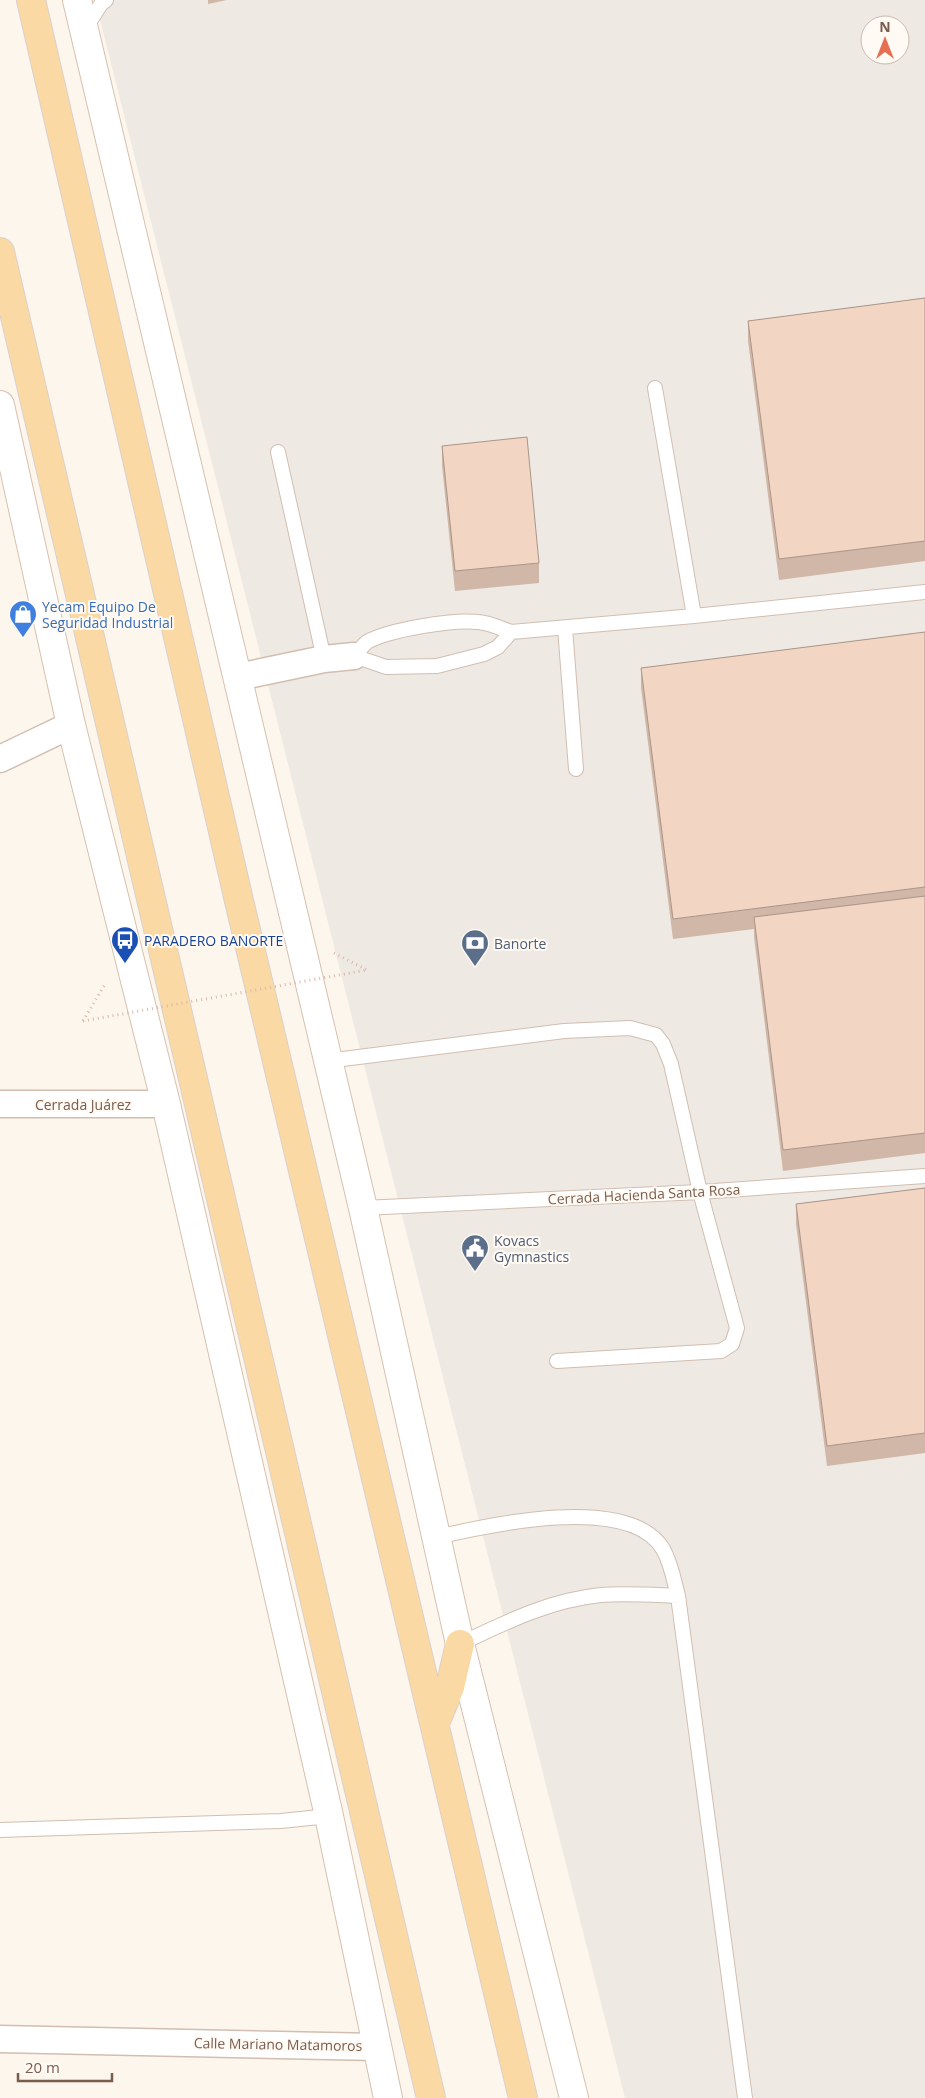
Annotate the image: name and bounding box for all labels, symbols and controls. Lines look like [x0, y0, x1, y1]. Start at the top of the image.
north arrow [860, 15, 910, 65]
text: N [879, 17, 891, 36]
place label: Yecam Equipo De Seguridad Industrial [42, 597, 173, 632]
shop icon: Yecam Equipo De Seguridad Industrial [8, 599, 38, 638]
bus stop icon: PARADERO BANORTE [110, 925, 140, 964]
bank icon: Banorte [460, 928, 490, 967]
place label: PARADERO BANORTE [144, 931, 283, 950]
place label: Banorte [494, 934, 547, 953]
street label: Cerrada Juárez [35, 1095, 132, 1114]
street label: Cerrada Hacienda Santa Rosa [547, 1179, 741, 1209]
place label: Kovacs Gymnastics [494, 1231, 569, 1266]
public building icon: Kovacs Gymnastics [460, 1233, 490, 1272]
street label: Calle Mariano Matamoros [194, 2033, 363, 2055]
scale bar [18, 2050, 111, 2082]
text: 20 m [25, 2057, 60, 2077]

